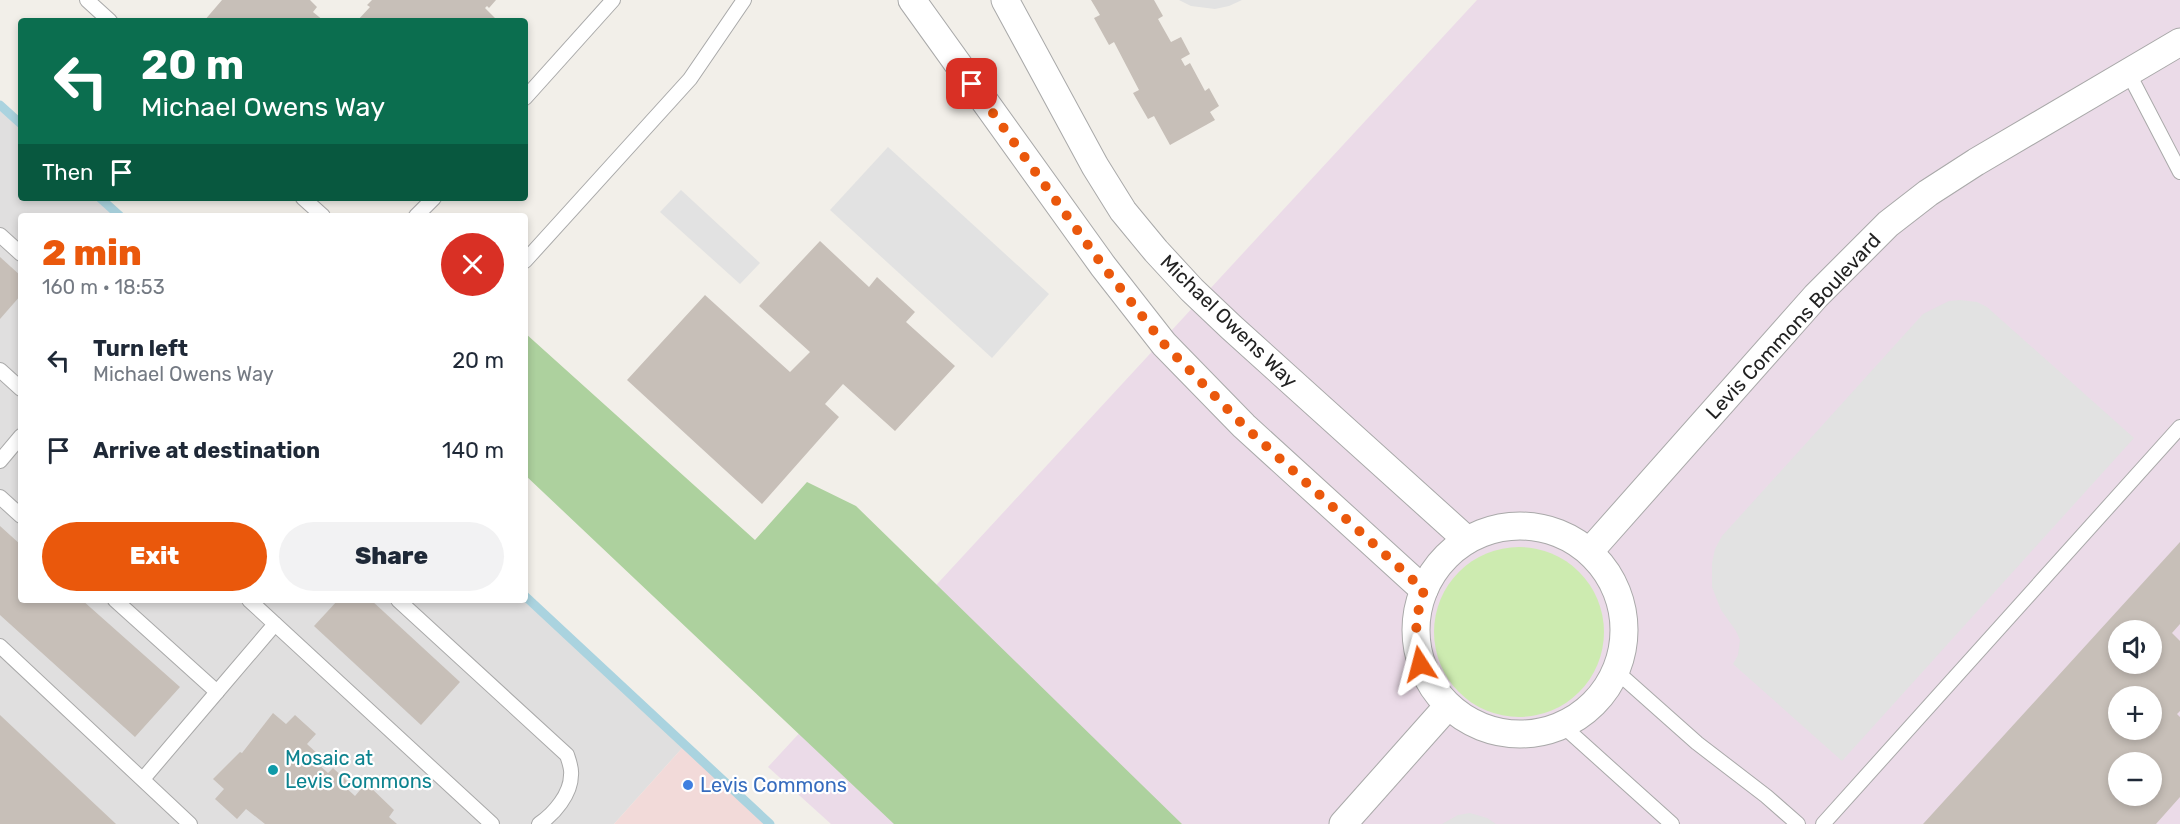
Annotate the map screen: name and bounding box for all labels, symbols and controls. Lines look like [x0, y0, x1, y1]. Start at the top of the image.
text: 20 m [141, 40, 244, 90]
icon: left [42, 42, 120, 120]
pin [946, 58, 997, 109]
icon: arrive [955, 67, 988, 100]
text: Michael Owens Way [141, 91, 385, 123]
icon: arrive [105, 156, 138, 189]
text: Then [42, 159, 93, 186]
street label: Levis Commons Boulevard [1700, 228, 1886, 424]
text: 2 min [42, 231, 142, 274]
button: close [441, 233, 504, 296]
street label: Michael Owens Way [1156, 250, 1302, 392]
text: 160 m · 18:53 [42, 275, 165, 299]
text: Turn left [93, 335, 188, 362]
icon: left [42, 344, 75, 377]
text: 20 m [452, 347, 504, 374]
text: Michael Owens Way [93, 362, 274, 386]
icon: arrive [42, 434, 75, 467]
text: Arrive at destination [93, 437, 320, 464]
text: 140 m [442, 437, 504, 464]
button: Exit [42, 522, 267, 591]
button: Share [279, 522, 504, 591]
map controls [2108, 620, 2162, 806]
button: sound [2108, 620, 2162, 674]
position arrow [1388, 632, 1452, 696]
button: + [2108, 686, 2162, 740]
place label: Mosaic at Levis Commons [285, 746, 432, 793]
button: − [2108, 752, 2162, 806]
marker: Mosaic at Levis Commons [266, 763, 280, 777]
place label: Levis Commons [700, 773, 847, 797]
marker: Levis Commons [681, 778, 695, 792]

